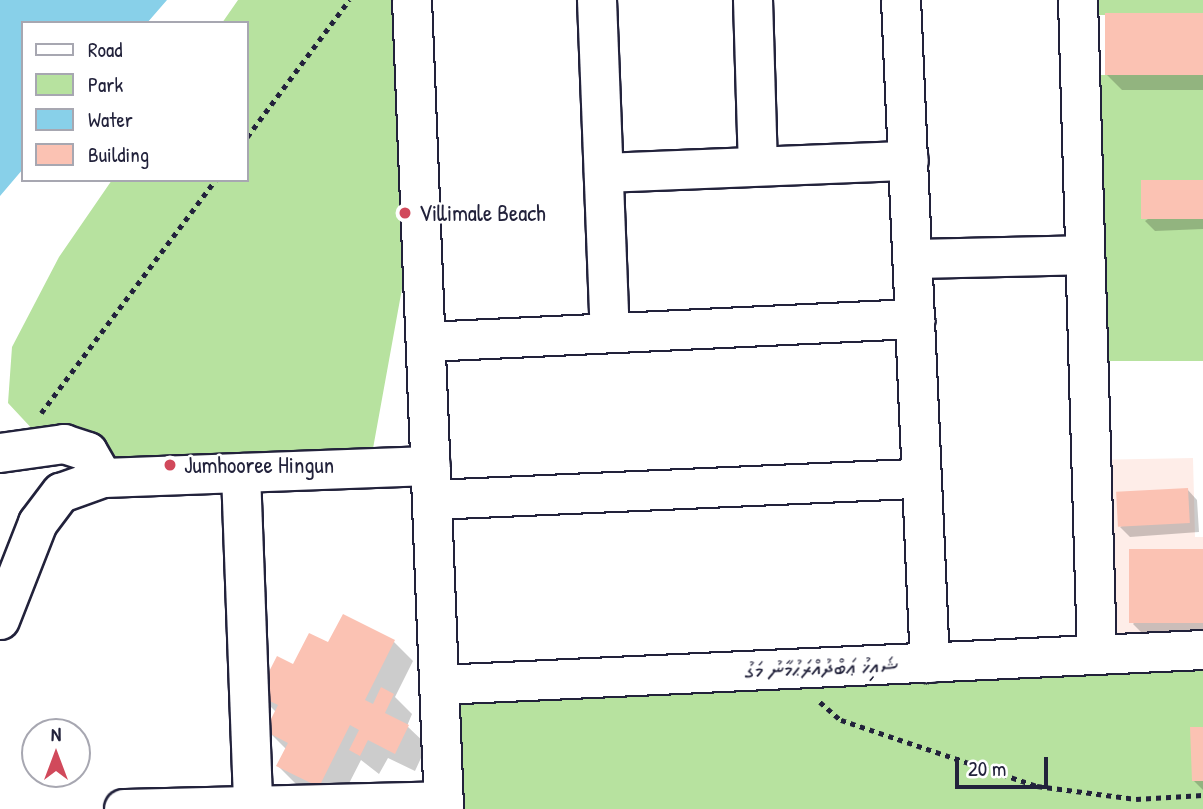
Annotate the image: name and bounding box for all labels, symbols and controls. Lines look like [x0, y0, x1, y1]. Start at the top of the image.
legend [21, 21, 248, 182]
text: Road [88, 35, 122, 64]
text: Park [88, 70, 123, 99]
text: Water [88, 105, 133, 134]
text: Building [88, 140, 149, 169]
place label: Villimale Beach [419, 199, 546, 227]
marker: Villimale Beach [397, 205, 413, 221]
place label: Jumhooree Hingun [184, 451, 334, 479]
marker: Jumhooree Hingun [162, 457, 178, 473]
street label: ޝައިިޚު ޢަބްދުއްރަޙުމާނު މަގު [744, 652, 898, 684]
north arrow [21, 718, 91, 788]
text: N [51, 721, 61, 747]
scale bar [958, 742, 1051, 786]
text: 20 m [968, 754, 1006, 783]

